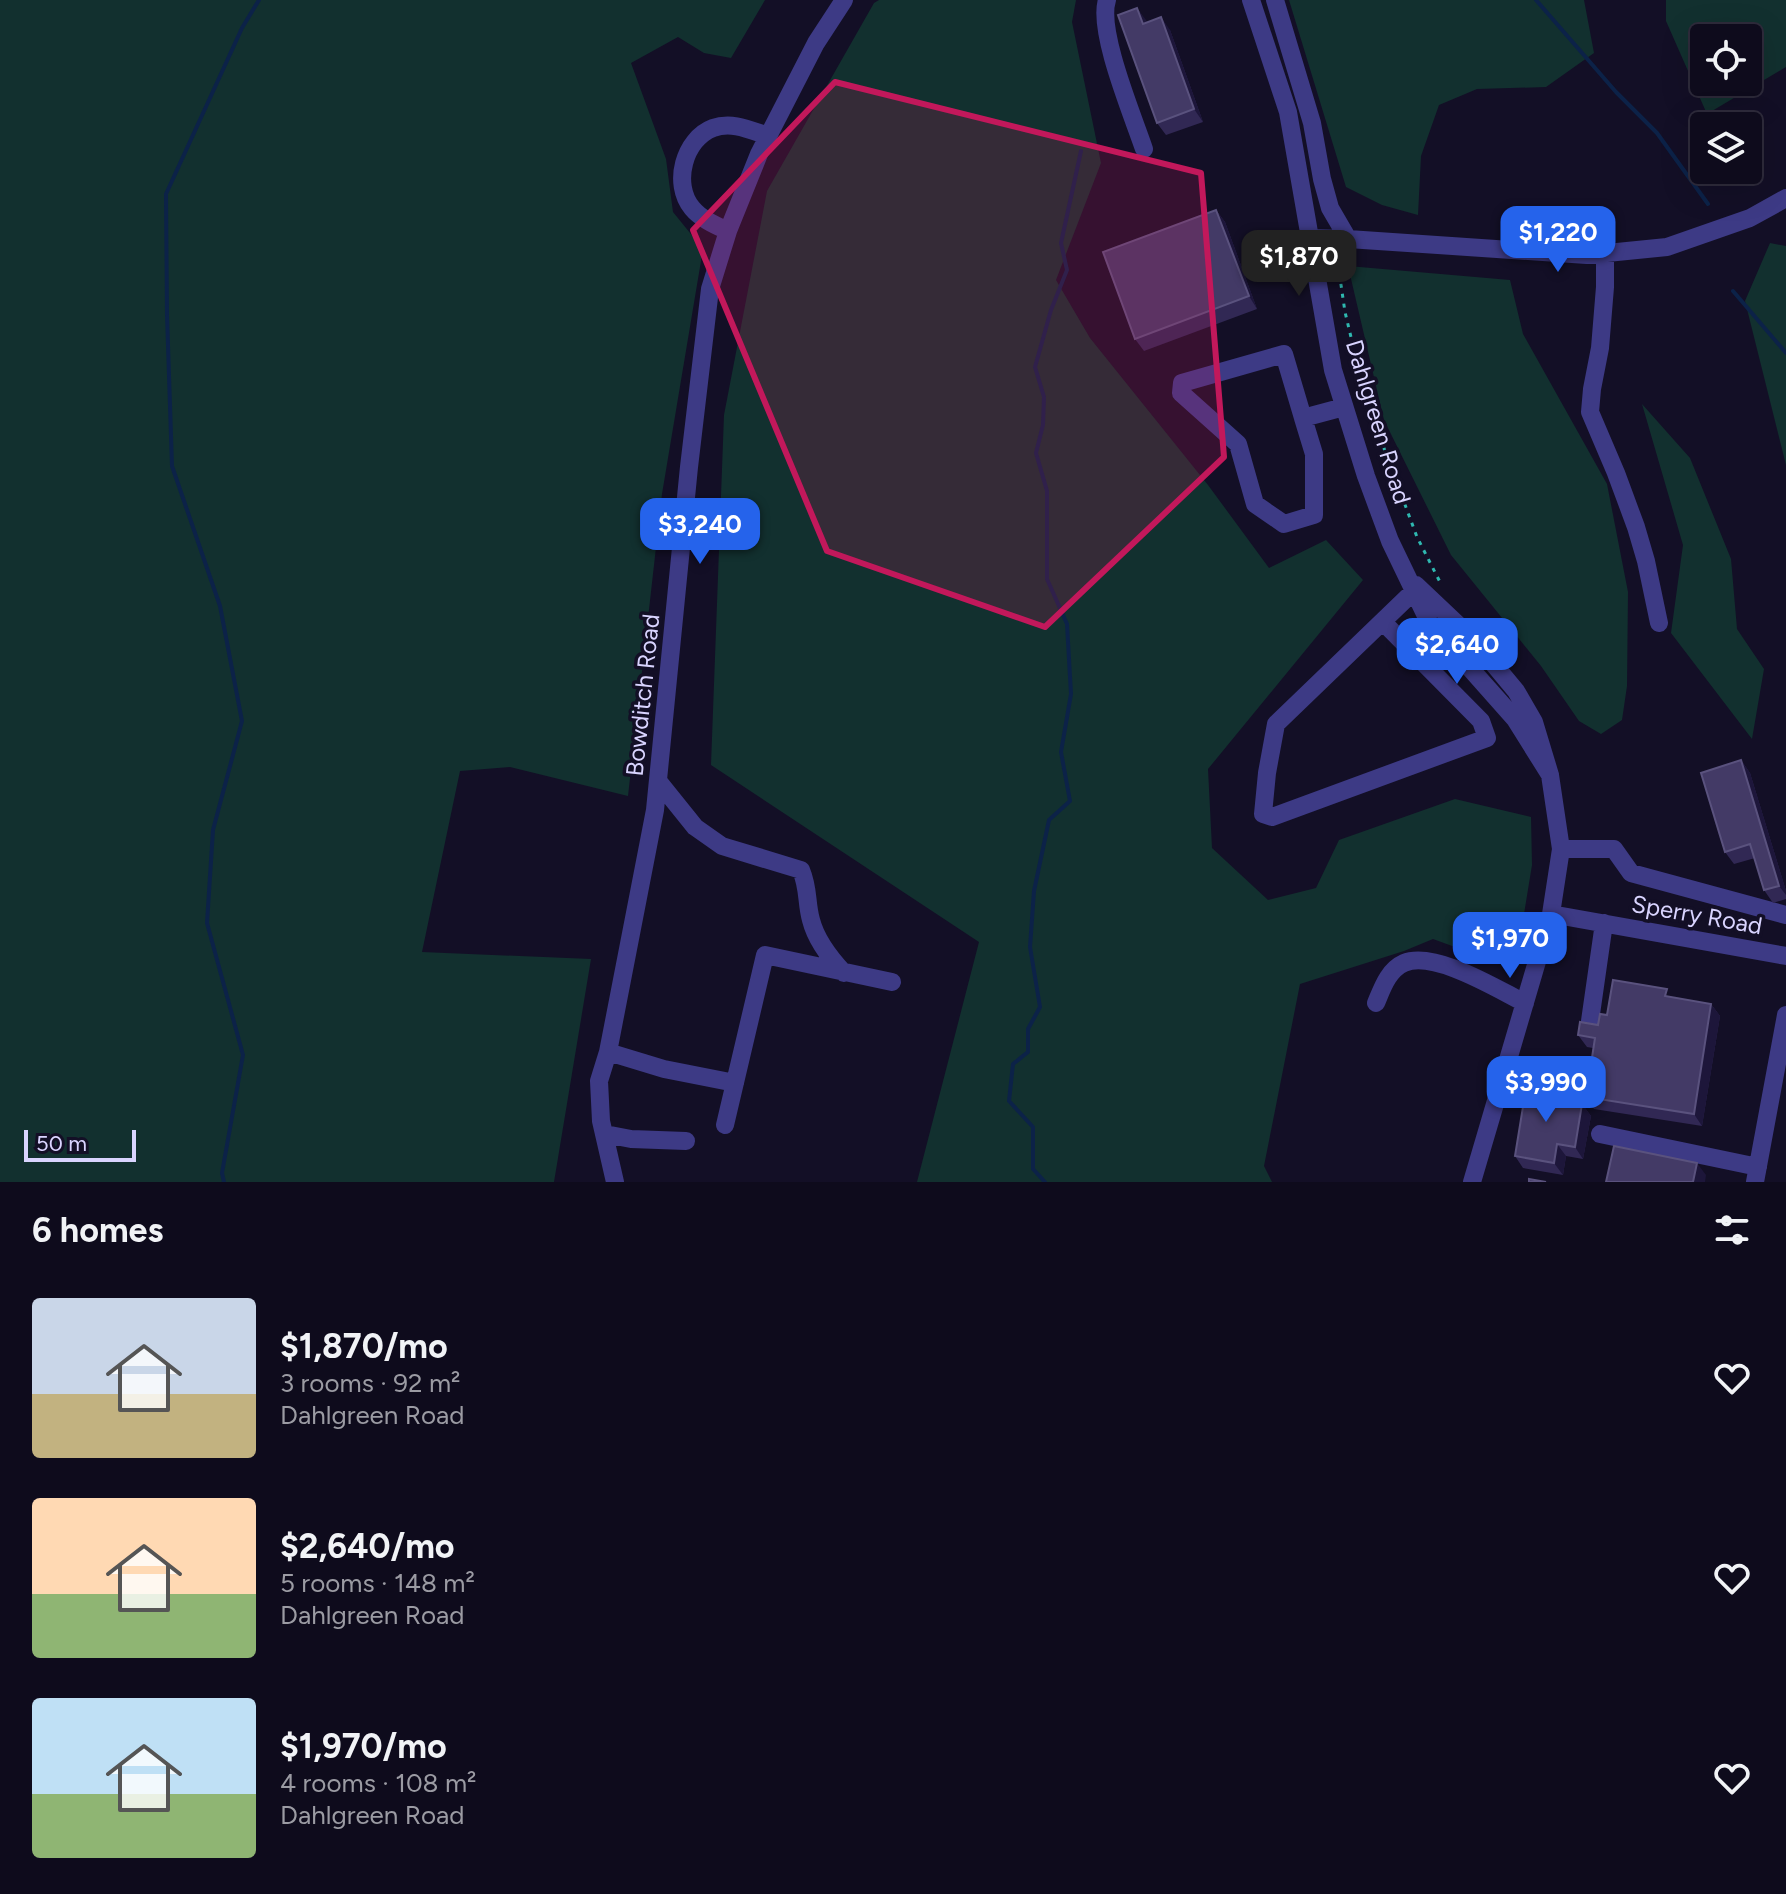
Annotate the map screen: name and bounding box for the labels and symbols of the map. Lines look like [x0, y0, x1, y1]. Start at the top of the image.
pin: $1,220 [1493, 206, 1623, 274]
pin: $1,870 [1234, 230, 1364, 298]
street label: Dahlgreen Road [1340, 336, 1417, 508]
pin: $3,240 [635, 498, 765, 566]
street label: Bowditch Road [620, 612, 665, 778]
pin: $2,640 [1392, 618, 1522, 686]
street label: Sperry Road [1630, 889, 1765, 940]
pin: $1,970 [1445, 912, 1575, 980]
pin: $3,990 [1481, 1056, 1611, 1124]
scale bar [24, 1126, 136, 1162]

